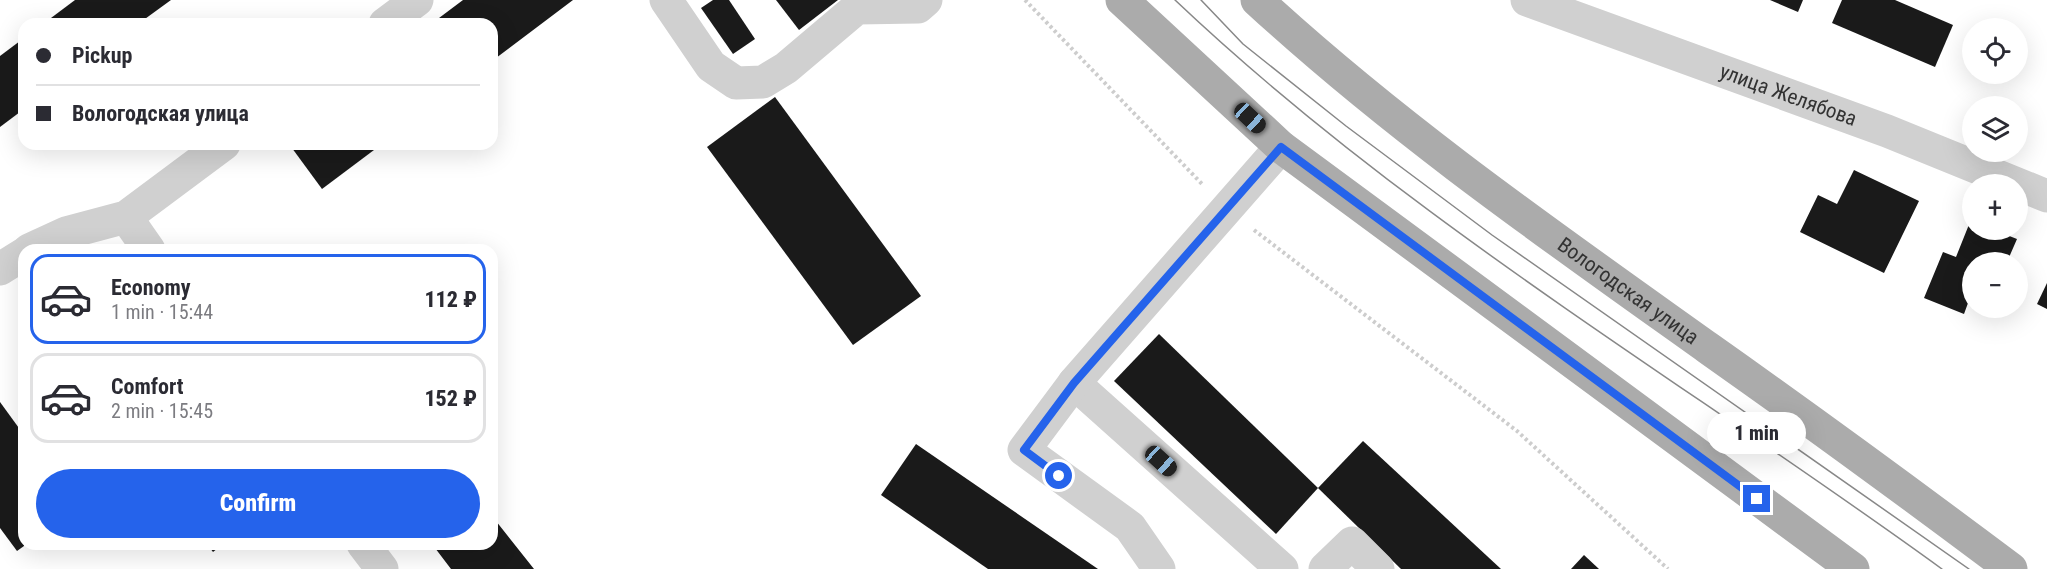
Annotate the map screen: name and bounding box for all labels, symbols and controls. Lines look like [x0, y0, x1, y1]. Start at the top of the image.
map controls [1962, 18, 2028, 318]
button: locate [1962, 18, 2028, 84]
text: Pickup [72, 43, 132, 68]
street label: улица Желябова [1716, 59, 1860, 131]
button: layers [1962, 96, 2028, 162]
car [1231, 99, 1269, 137]
text: Вологодская улица [72, 101, 249, 126]
button: + [1962, 174, 2028, 240]
street label: Вологодская улица [1553, 233, 1703, 349]
button: − [1962, 252, 2028, 318]
icon: car [39, 272, 93, 326]
text: Economy [111, 275, 191, 300]
text: 112 ₽ [424, 287, 477, 312]
text: 1 min · 15:44 [111, 300, 213, 324]
icon: car [39, 371, 93, 425]
text: Comfort [111, 374, 184, 399]
text: 152 ₽ [424, 386, 477, 411]
text: 2 min · 15:45 [111, 399, 213, 423]
callout: 1 min [1708, 412, 1806, 454]
text: 1 min [1734, 421, 1779, 445]
car [1142, 442, 1180, 480]
route start [1045, 462, 1072, 489]
button: Confirm [36, 469, 480, 538]
route end [1743, 485, 1770, 512]

